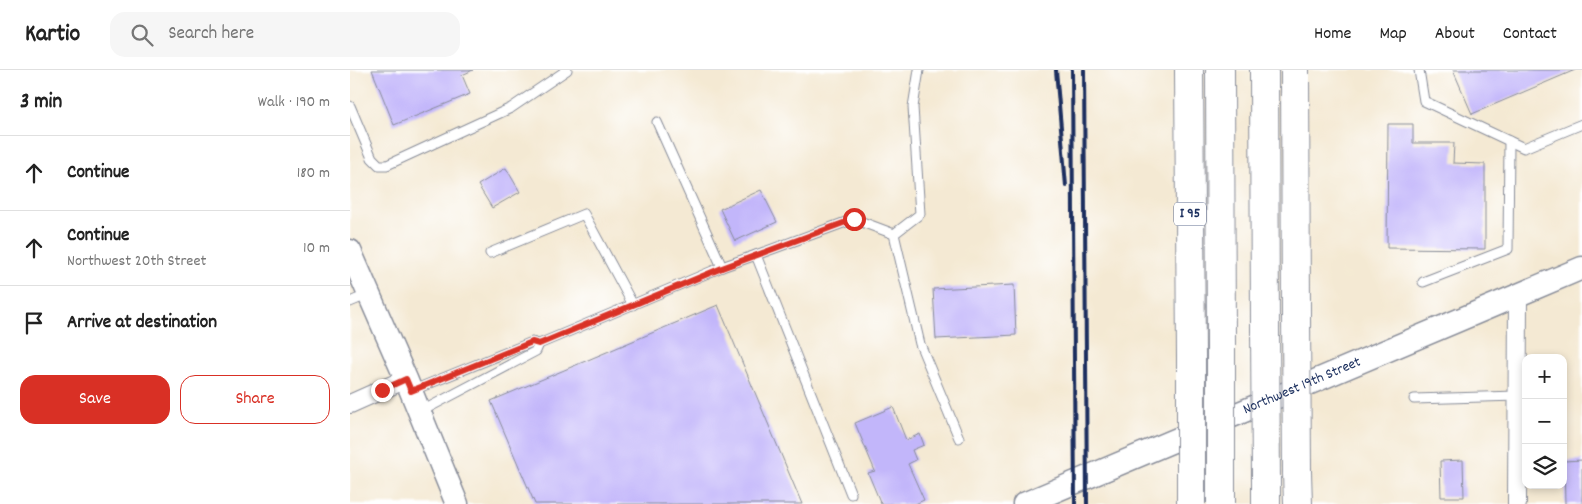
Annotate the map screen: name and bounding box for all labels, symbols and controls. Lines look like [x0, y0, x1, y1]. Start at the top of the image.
search box [110, 12, 460, 57]
text: Kartio [25, 18, 80, 52]
icon: search [128, 21, 156, 49]
text: Search here [168, 21, 254, 48]
text: Home [1314, 22, 1351, 47]
text: Map [1379, 22, 1407, 47]
text: About [1435, 22, 1475, 47]
text: Contact [1503, 22, 1557, 47]
text: 3 min [20, 88, 62, 118]
text: Walk · 190 m [258, 91, 330, 114]
icon: ahead [20, 159, 48, 187]
text: Continue [67, 160, 129, 187]
text: 180 m [297, 162, 330, 185]
road number: I 95 [1174, 202, 1206, 226]
route start [843, 208, 866, 231]
text: Continue [67, 223, 129, 250]
icon: ahead [20, 234, 48, 262]
text: 10 m [303, 237, 330, 260]
text: Northwest 20th Street [67, 250, 206, 273]
icon: arrive [20, 309, 48, 337]
text: Arrive at destination [67, 310, 217, 337]
street label: Northwest 19th Street [1240, 351, 1365, 421]
map controls [1522, 354, 1567, 489]
button: + [1522, 354, 1567, 399]
button: Save [20, 375, 170, 424]
button: Share [180, 375, 330, 424]
route end [371, 379, 394, 402]
button: − [1522, 399, 1567, 444]
button: layers [1522, 444, 1567, 489]

